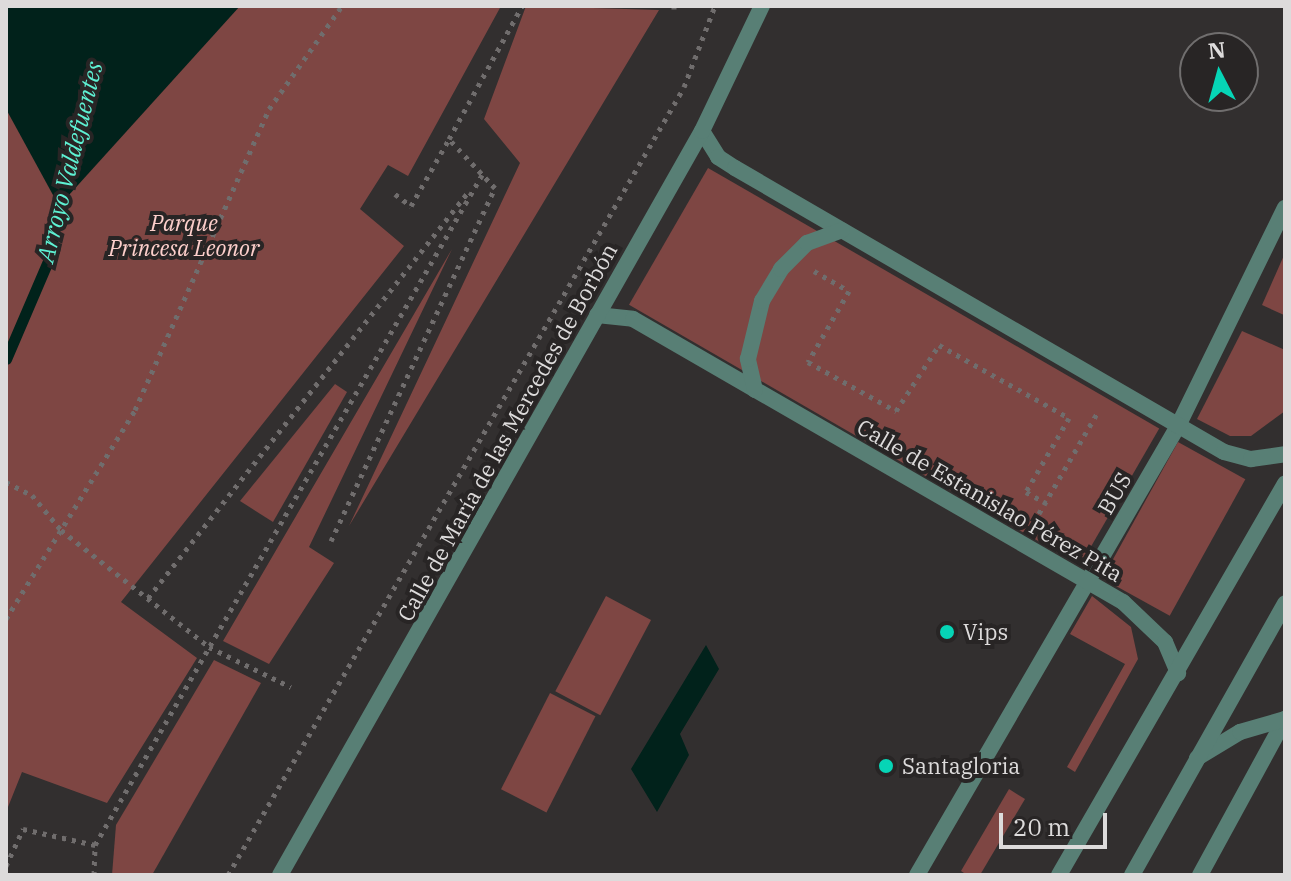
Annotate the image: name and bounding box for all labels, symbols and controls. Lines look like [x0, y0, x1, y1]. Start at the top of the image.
north arrow [1179, 32, 1259, 112]
text: N [1206, 34, 1227, 65]
water label: Arroyo Valdefuentes [31, 59, 109, 265]
park label: Parque Princesa Leonor [108, 209, 260, 260]
street label: Calle de María de las Mercedes de Borbón [392, 238, 622, 626]
street label: Calle de Estanislao Pérez Pita [853, 413, 1127, 587]
street label: BUS [1092, 467, 1136, 519]
place label: Vips [963, 619, 1008, 645]
marker: Vips [938, 623, 956, 641]
place label: Santagloria [902, 753, 1020, 779]
marker: Santagloria [877, 757, 895, 775]
scale bar [1003, 797, 1111, 847]
text: 20 m [1013, 811, 1070, 843]

